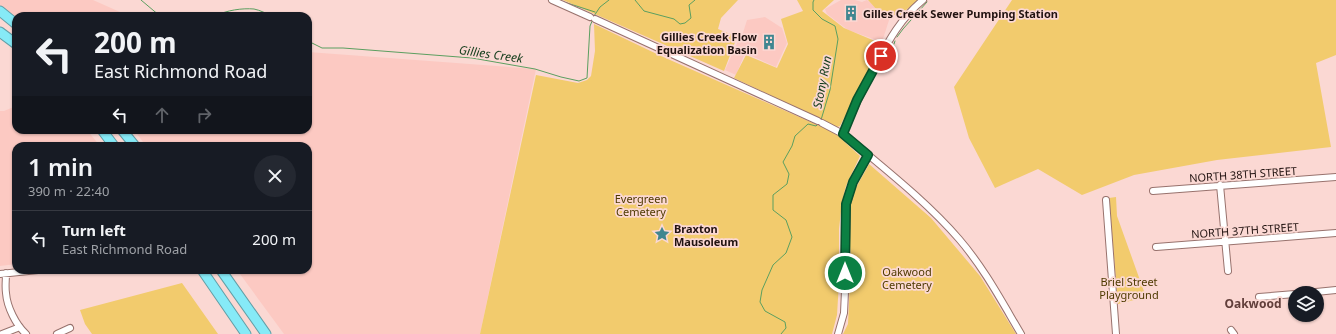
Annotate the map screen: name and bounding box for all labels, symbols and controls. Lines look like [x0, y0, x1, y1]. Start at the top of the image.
building icon: Gilles Creek Sewer Pumping Station [842, 4, 860, 22]
place label: Gilles Creek Sewer Pumping Station [863, 6, 1058, 21]
text: 200 m [94, 23, 177, 61]
icon: left [28, 28, 80, 80]
place label: Gillies Creek Flow Equalization Basin [657, 29, 758, 57]
building icon: Gillies Creek Flow Equalization Basin [760, 33, 778, 51]
pin [864, 39, 898, 73]
water label: Gillies Creek [458, 41, 525, 67]
icon: arrive [870, 45, 892, 67]
water label: Stony Run [809, 54, 835, 110]
text: East Richmond Road [94, 59, 267, 83]
icon: left [109, 104, 131, 126]
icon: ahead [151, 104, 173, 126]
icon: right [193, 104, 215, 126]
text: 1 min [28, 150, 93, 183]
button: close [254, 155, 296, 197]
street label: NORTH 38TH STREET [1189, 163, 1297, 185]
text: 390 m · 22:40 [28, 182, 109, 200]
park label: Evergreen Cemetery [615, 191, 667, 219]
street label: NORTH 37TH STREET [1191, 219, 1299, 241]
text: Turn left [62, 220, 126, 240]
place label: Braxton Mausoleum [674, 221, 738, 249]
place icon: Braxton Mausoleum [653, 225, 671, 243]
icon: left [28, 228, 50, 250]
text: 200 m [252, 229, 296, 249]
text: East Richmond Road [62, 240, 187, 258]
position arrow [824, 252, 866, 294]
park label: Oakwood Cemetery [882, 264, 932, 292]
park label: Briel Street Playground [1099, 274, 1159, 302]
map controls [1288, 286, 1324, 322]
button: layers [1288, 286, 1324, 322]
district label: Oakwood [1225, 295, 1281, 312]

